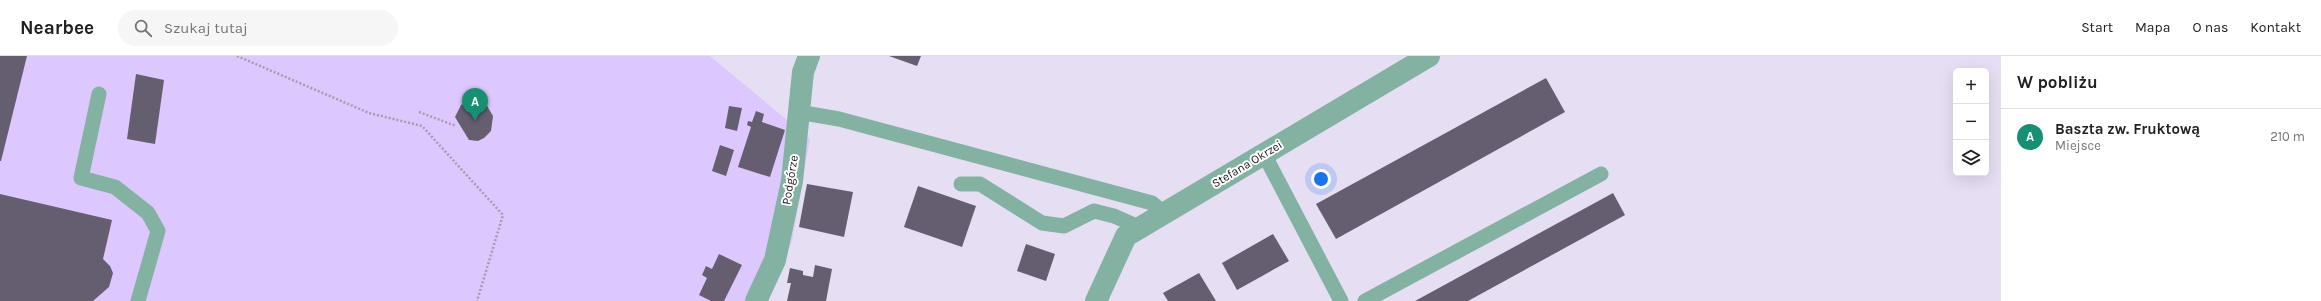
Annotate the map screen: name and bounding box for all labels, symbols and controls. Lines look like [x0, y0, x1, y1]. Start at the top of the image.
search box [118, 10, 398, 46]
text: Nearbee [20, 17, 94, 39]
icon: search [132, 17, 154, 39]
text: Szukaj tutaj [164, 19, 248, 37]
text: Start [2081, 19, 2113, 36]
text: Mapa [2135, 19, 2170, 36]
text: O nas [2192, 19, 2228, 36]
text: Kontakt [2250, 19, 2301, 36]
map controls [1953, 68, 1989, 176]
button: + [1953, 68, 1989, 104]
text: W pobliżu [2017, 72, 2098, 92]
pin: A [462, 88, 488, 121]
button: − [1953, 104, 1989, 140]
text: Baszta zw. Fruktową [2055, 120, 2200, 138]
text: A [2026, 129, 2034, 144]
text: 210 m [2270, 129, 2305, 144]
street label: Stefana Okrzei [1209, 137, 1285, 191]
text: Miejsce [2055, 138, 2101, 153]
button: layers [1953, 140, 1989, 176]
street label: Podgórze [779, 154, 801, 206]
your location [1311, 169, 1331, 189]

